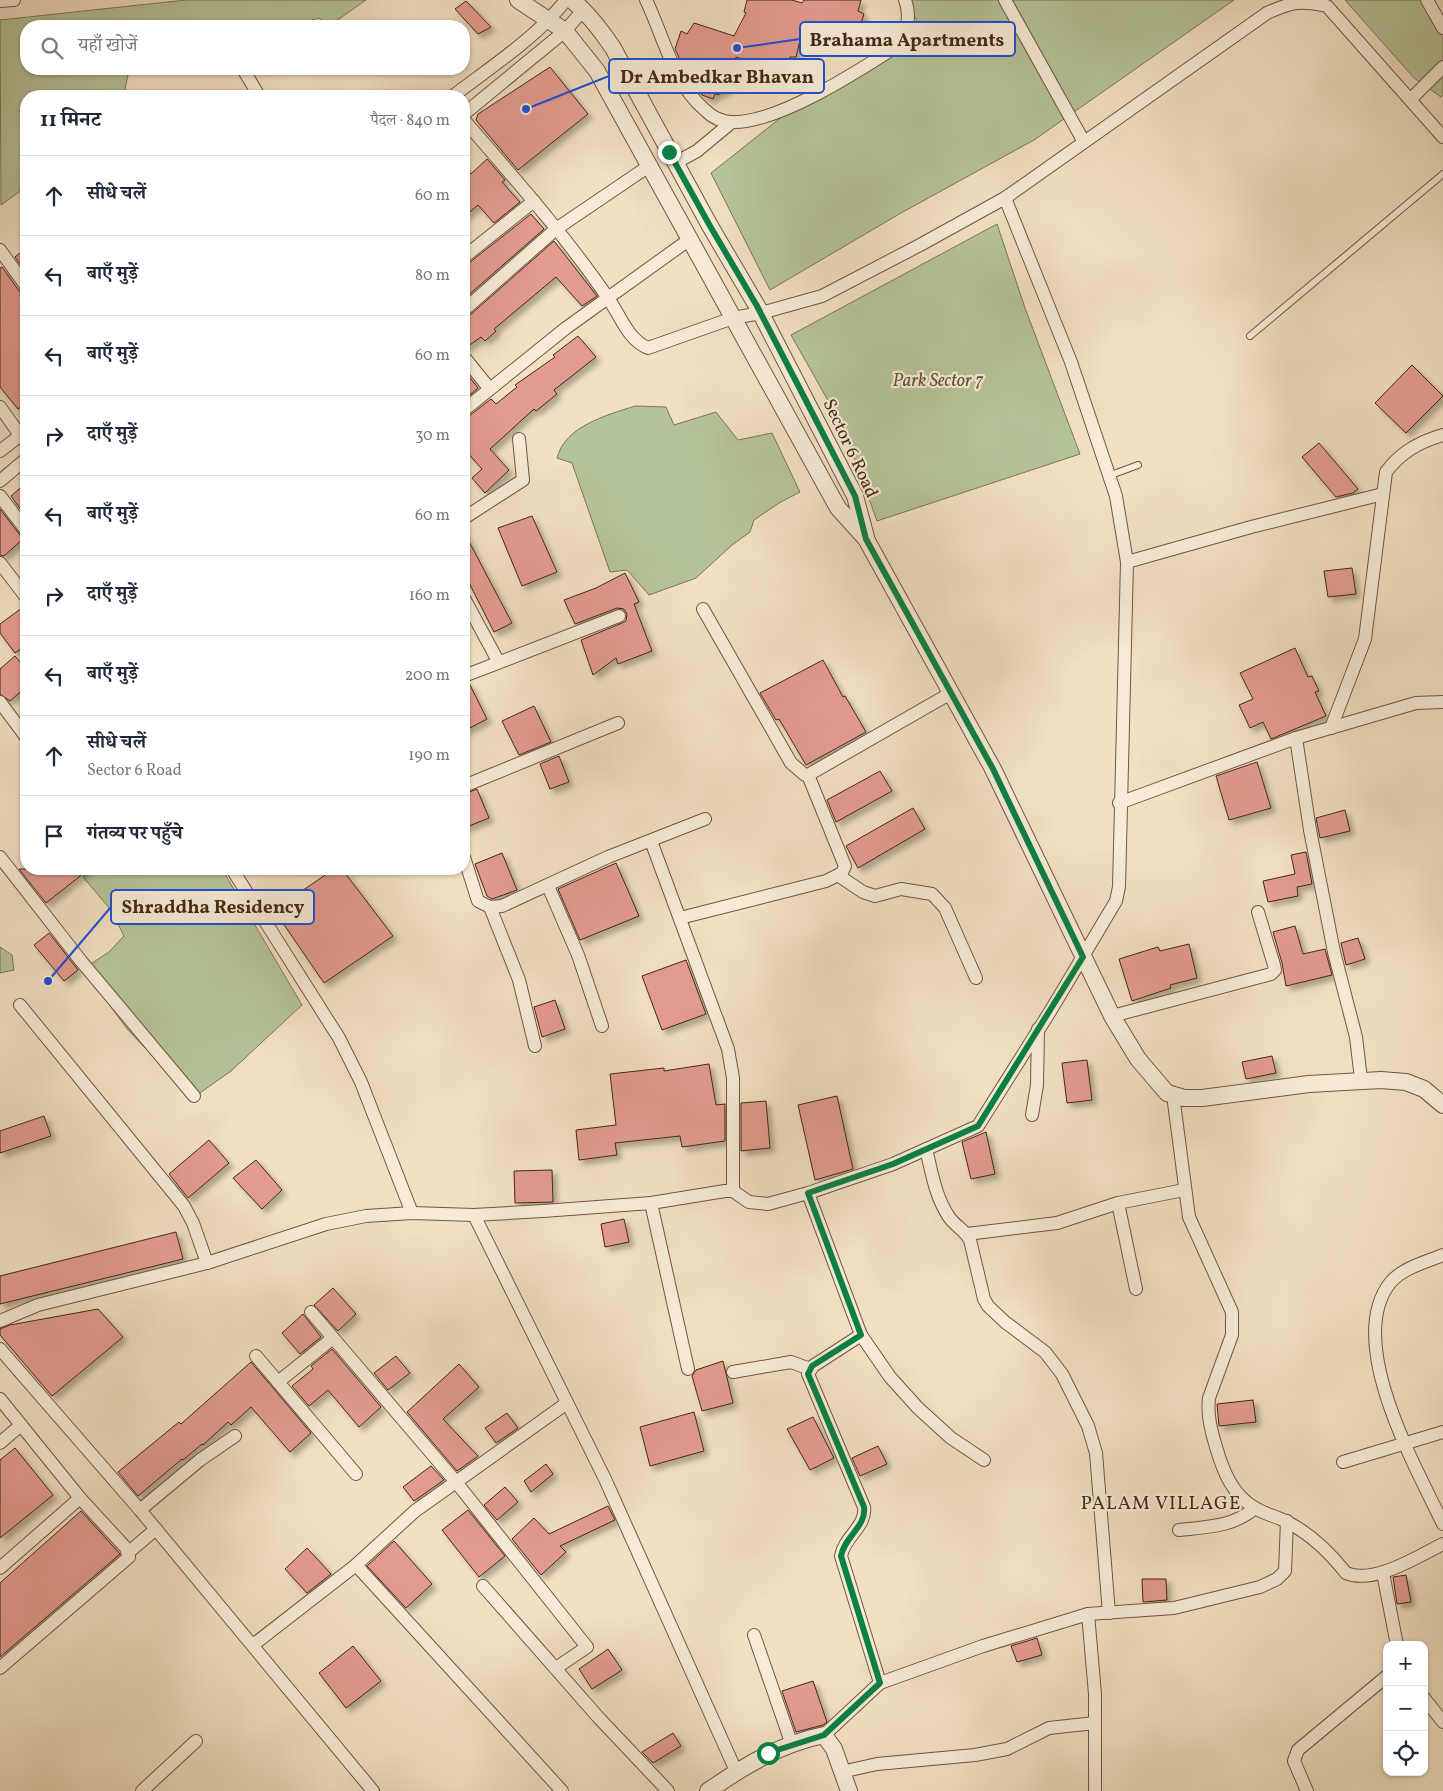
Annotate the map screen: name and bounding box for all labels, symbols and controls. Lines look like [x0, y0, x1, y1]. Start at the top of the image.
search box [20, 20, 470, 75]
callout: Brahama Apartments [800, 22, 1015, 56]
text: Brahama Apartments [810, 28, 1005, 54]
text: यहाँ खोजें [78, 33, 137, 59]
icon: search [38, 34, 66, 62]
callout: Dr Ambedkar Bhavan [609, 59, 824, 93]
text: Dr Ambedkar Bhavan [620, 65, 814, 91]
text: 11 मिनट [40, 106, 101, 135]
text: पैदल · 840 m [370, 110, 450, 132]
route end [658, 141, 681, 164]
text: सीधे चलें [87, 181, 146, 207]
icon: ahead [40, 182, 68, 210]
text: 60 m [415, 185, 450, 207]
text: बाएँ मुड़ें [87, 261, 138, 287]
icon: left [40, 262, 68, 290]
text: 80 m [415, 265, 450, 287]
text: बाएँ मुड़ें [87, 341, 138, 367]
icon: left [40, 342, 68, 370]
text: 60 m [415, 345, 450, 367]
park label: Park Sector 7 [893, 369, 984, 394]
street label: Sector 6 Road [816, 395, 884, 502]
text: दाएँ मुड़ें [87, 421, 137, 447]
icon: right [40, 422, 68, 450]
text: 30 m [415, 425, 450, 447]
text: बाएँ मुड़ें [87, 501, 138, 527]
icon: left [40, 502, 68, 530]
text: 60 m [415, 505, 450, 527]
text: दाएँ मुड़ें [87, 581, 137, 607]
icon: right [40, 582, 68, 610]
text: 160 m [409, 585, 450, 607]
text: बाएँ मुड़ें [87, 661, 138, 687]
icon: left [40, 662, 68, 690]
text: 200 m [405, 665, 450, 687]
text: सीधे चलें [87, 730, 146, 756]
icon: ahead [40, 742, 68, 770]
text: 190 m [408, 745, 450, 767]
text: Sector 6 Road [87, 760, 182, 782]
text: गंतव्य पर पहुँचे [87, 821, 182, 847]
icon: arrive [40, 822, 68, 850]
callout: Shraddha Residency [111, 890, 314, 924]
text: Shraddha Residency [122, 895, 305, 921]
district label: PALAM VILLAGE [1081, 1491, 1241, 1517]
map controls [1383, 1641, 1428, 1776]
button: + [1383, 1641, 1428, 1686]
button: − [1383, 1686, 1428, 1731]
button: locate [1383, 1731, 1428, 1776]
route start [757, 1742, 780, 1765]

